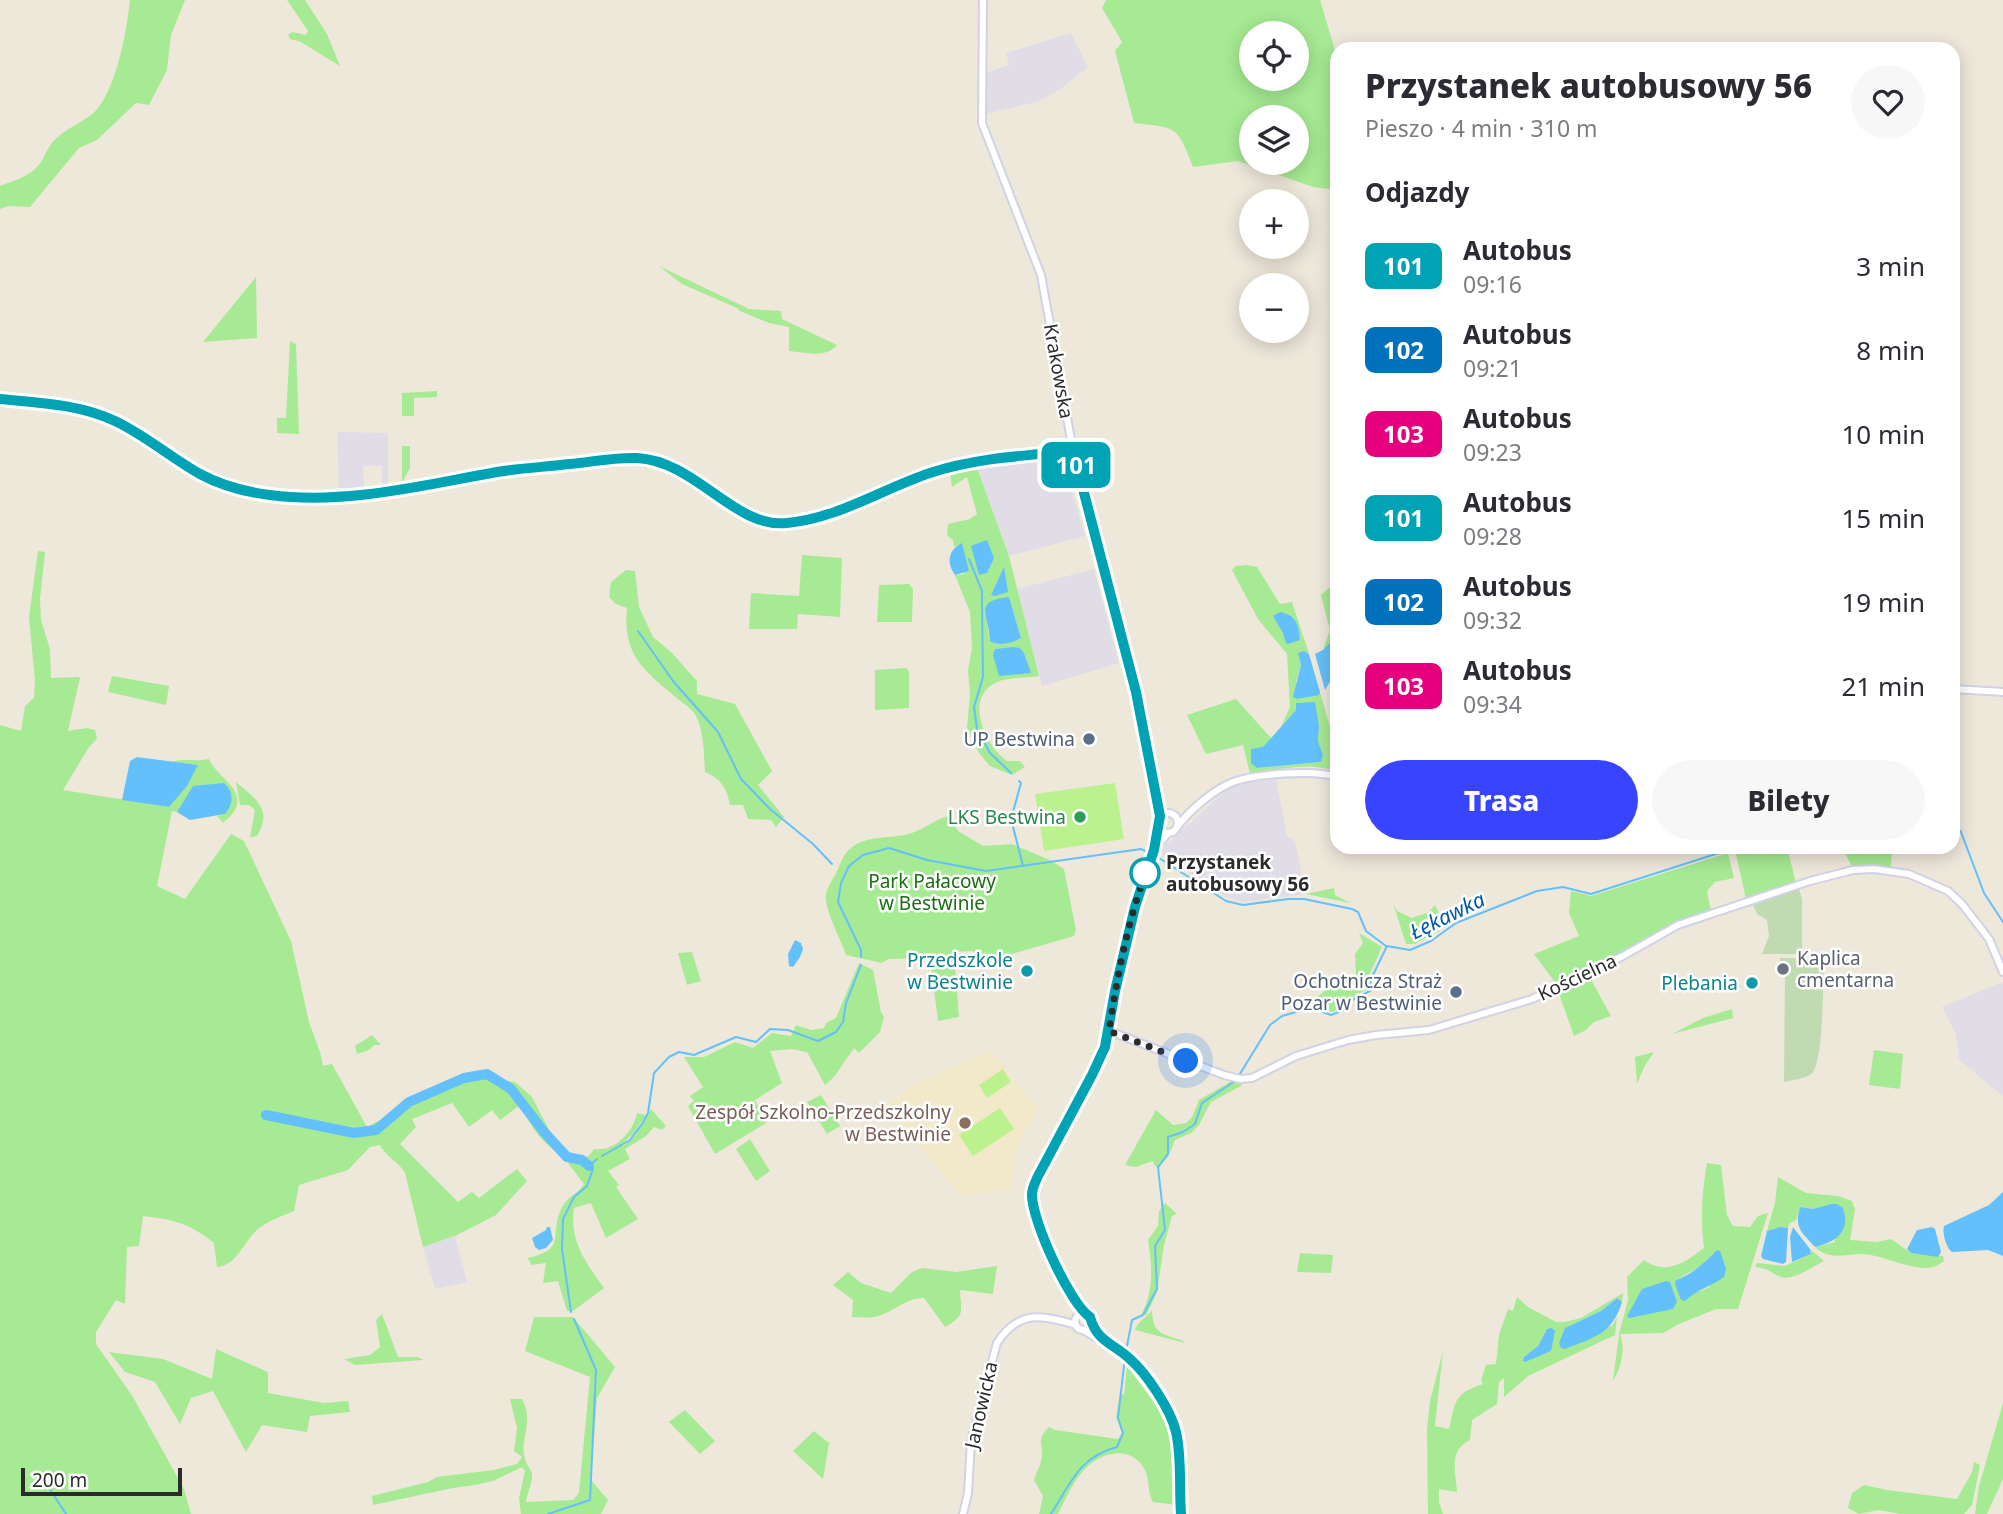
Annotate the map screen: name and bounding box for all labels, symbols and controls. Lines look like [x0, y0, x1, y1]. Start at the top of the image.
map controls [1239, 21, 1309, 343]
button: locate [1239, 21, 1309, 91]
text: Przystanek autobusowy 56 [1365, 63, 1812, 108]
button: heart [1851, 65, 1925, 139]
button: layers [1239, 105, 1309, 175]
text: Pieszo · 4 min · 310 m [1365, 112, 1598, 144]
text: Odjazdy [1365, 174, 1469, 210]
button: + [1239, 189, 1309, 259]
text: Autobus [1463, 232, 1572, 268]
text: 3 min [1856, 248, 1925, 284]
text: 101 [1383, 249, 1424, 282]
text: 09:16 [1463, 268, 1522, 300]
button: − [1239, 273, 1309, 343]
text: Autobus [1463, 316, 1572, 352]
street label: Krakowska [1038, 321, 1080, 421]
text: 8 min [1856, 332, 1925, 368]
text: 102 [1383, 333, 1424, 366]
text: 09:21 [1463, 352, 1522, 384]
text: Autobus [1463, 400, 1572, 436]
text: 10 min [1841, 416, 1925, 452]
text: 103 [1383, 417, 1424, 450]
text: 09:23 [1463, 436, 1522, 468]
line badge: 101 [1036, 442, 1116, 488]
text: 101 [1055, 448, 1097, 481]
text: Autobus [1463, 484, 1572, 520]
text: 15 min [1841, 500, 1925, 536]
text: 101 [1383, 501, 1424, 534]
text: 09:28 [1463, 520, 1522, 552]
text: Autobus [1463, 568, 1572, 604]
text: 19 min [1841, 584, 1925, 620]
text: 102 [1383, 585, 1424, 618]
text: 09:32 [1463, 604, 1522, 636]
text: Autobus [1463, 652, 1572, 688]
text: 21 min [1841, 668, 1925, 704]
text: 103 [1383, 669, 1424, 702]
text: 09:34 [1463, 688, 1522, 720]
place label: UP Bestwina [963, 726, 1075, 752]
marker: UP Bestwina [1081, 731, 1097, 747]
button: Trasa [1365, 760, 1638, 840]
button: Bilety [1652, 760, 1925, 840]
place label: LKS Bestwina [948, 804, 1066, 830]
marker: LKS Bestwina [1072, 809, 1088, 825]
place label: Przystanek autobusowy 56 [1166, 849, 1309, 897]
marker: Przystanek autobusowy 56 [1130, 858, 1160, 888]
park label: Park Pałacowy w Bestwinie [868, 868, 996, 916]
water label: Łękawka [1405, 885, 1489, 945]
place label: Kaplica cmentarna [1797, 945, 1894, 993]
place label: Przedszkole w Bestwinie [907, 947, 1013, 995]
street label: Kościelna [1533, 947, 1621, 1007]
marker: Kaplica cmentarna [1775, 961, 1791, 977]
marker: Przedszkole w Bestwinie [1019, 963, 1035, 979]
place label: Ochotnicza Straż Pozar w Bestwinie [1281, 968, 1442, 1016]
place label: Plebania [1661, 970, 1738, 996]
marker: Plebania [1744, 975, 1760, 991]
marker: Ochotnicza Straż Pozar w Bestwinie [1448, 984, 1464, 1000]
your location [1168, 1043, 1203, 1078]
place label: Zespół Szkolno-Przedszkolny w Bestwinie [695, 1099, 951, 1147]
marker: Zespół Szkolno-Przedszkolny w Bestwinie [957, 1115, 973, 1131]
street label: Janowicka [958, 1359, 1004, 1453]
scale bar [21, 1465, 182, 1497]
text: 200 m [32, 1467, 87, 1493]

